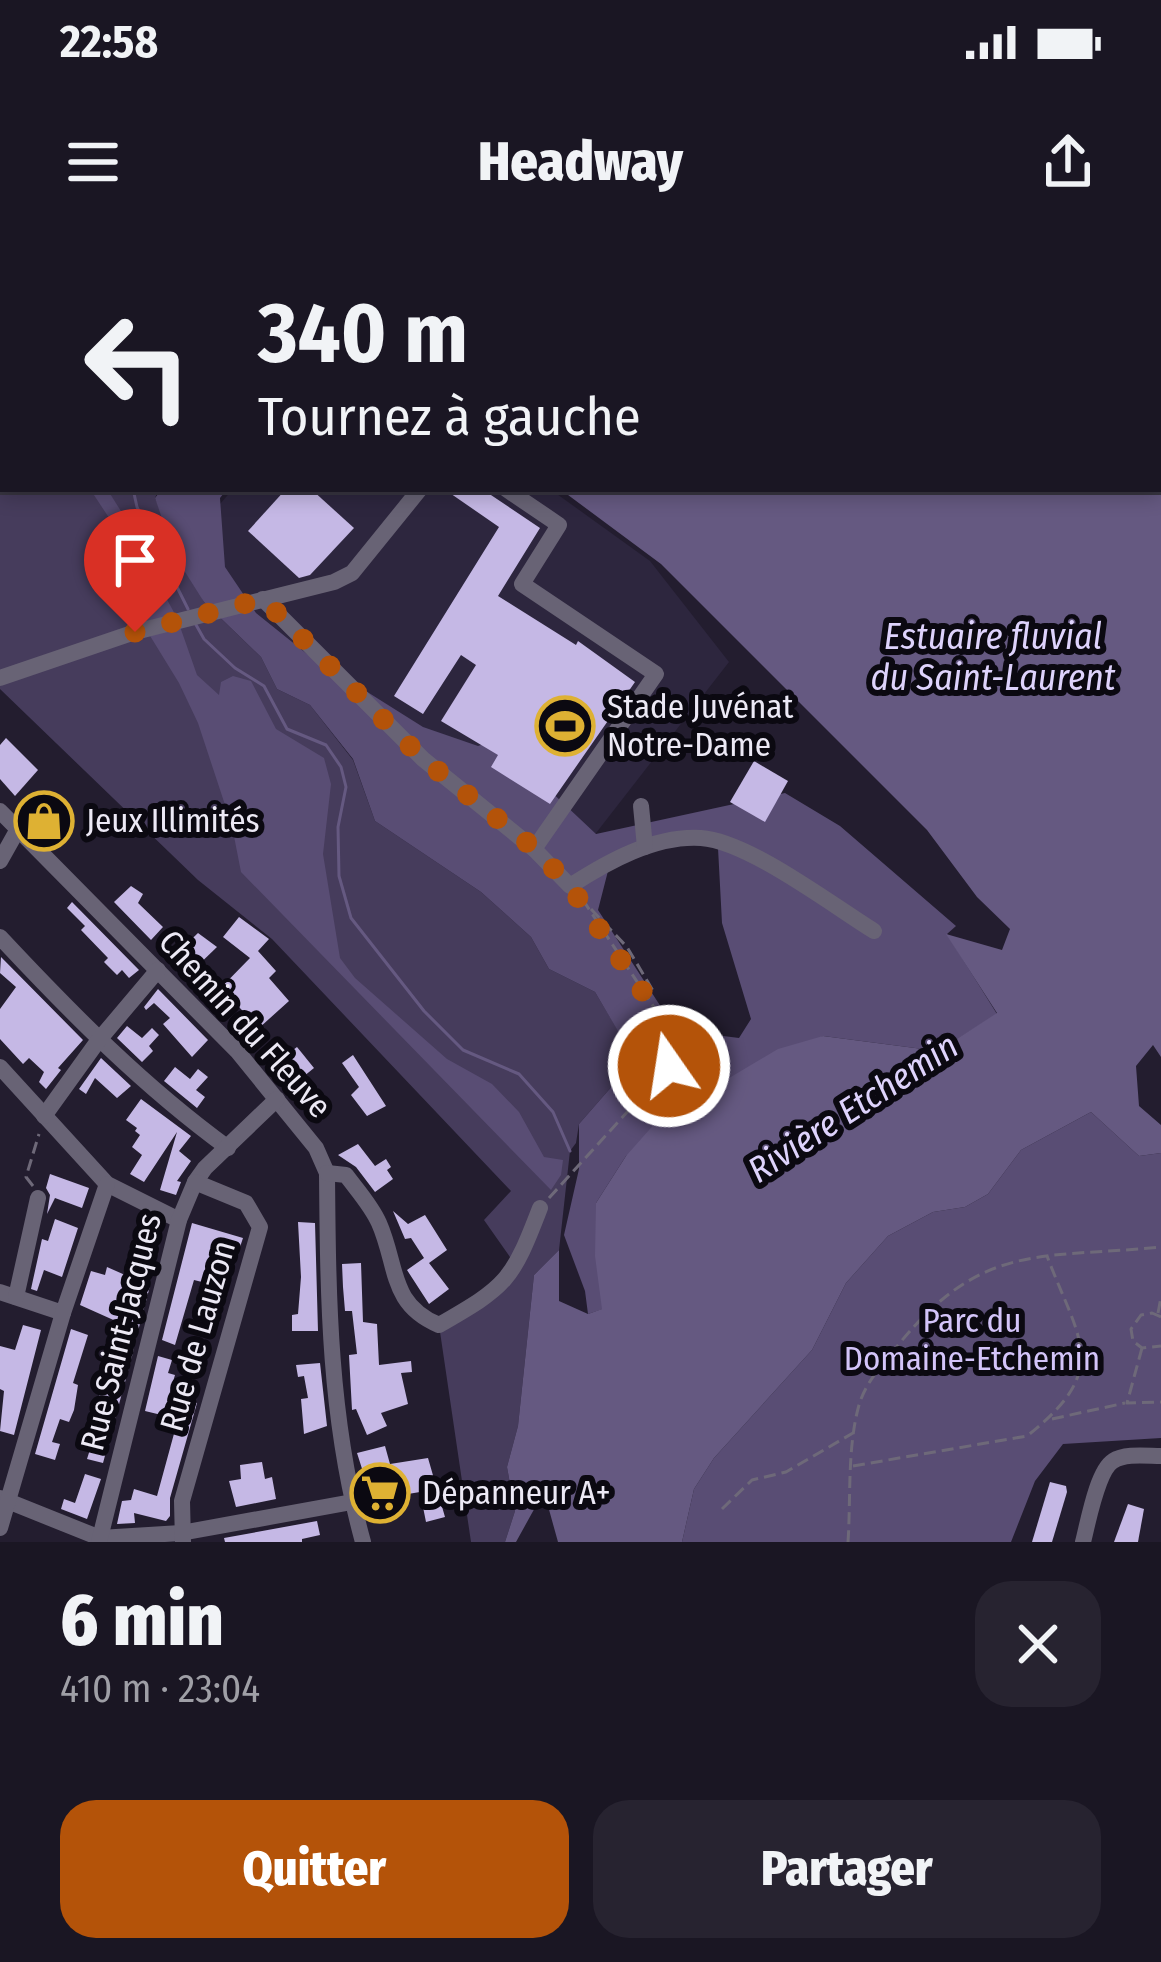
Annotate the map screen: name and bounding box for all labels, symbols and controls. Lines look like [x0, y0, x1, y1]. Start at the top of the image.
text: 22:58 [60, 15, 158, 69]
icon: menu [60, 129, 126, 195]
icon: share [1035, 129, 1101, 195]
text: Headway [478, 130, 683, 194]
text: 340 m [258, 283, 468, 384]
icon: left [60, 288, 216, 444]
text: Tournez à gauche [258, 385, 641, 449]
pin [84, 509, 186, 632]
icon: arrive [102, 527, 168, 593]
water label: Estuaire fluvial du Saint-Laurent [870, 615, 1116, 700]
place label: Stade Juvénat Notre-Dame [607, 687, 794, 765]
sports icon: Stade Juvénat Notre-Dame [534, 695, 596, 757]
shop icon: Jeux Illimités [13, 790, 75, 852]
place label: Jeux Illimités [86, 801, 260, 841]
street label: Chemin du Fleuve [150, 922, 340, 1126]
position arrow [606, 1003, 732, 1129]
water label: Rivière Etchemin [740, 1024, 966, 1192]
street label: Rue Saint-Jacques [72, 1209, 170, 1455]
street label: Rue de Lauzon [152, 1236, 244, 1436]
park label: Parc du Domaine-Etchemin [844, 1301, 1100, 1379]
supermarket icon: Dépanneur A+ [349, 1462, 411, 1524]
place label: Dépanneur A+ [422, 1473, 611, 1513]
text: 6 min [60, 1578, 224, 1664]
button: close [975, 1581, 1101, 1707]
text: 410 m · 23:04 [60, 1666, 260, 1712]
button: Quitter [60, 1800, 569, 1938]
button: Partager [593, 1800, 1101, 1938]

